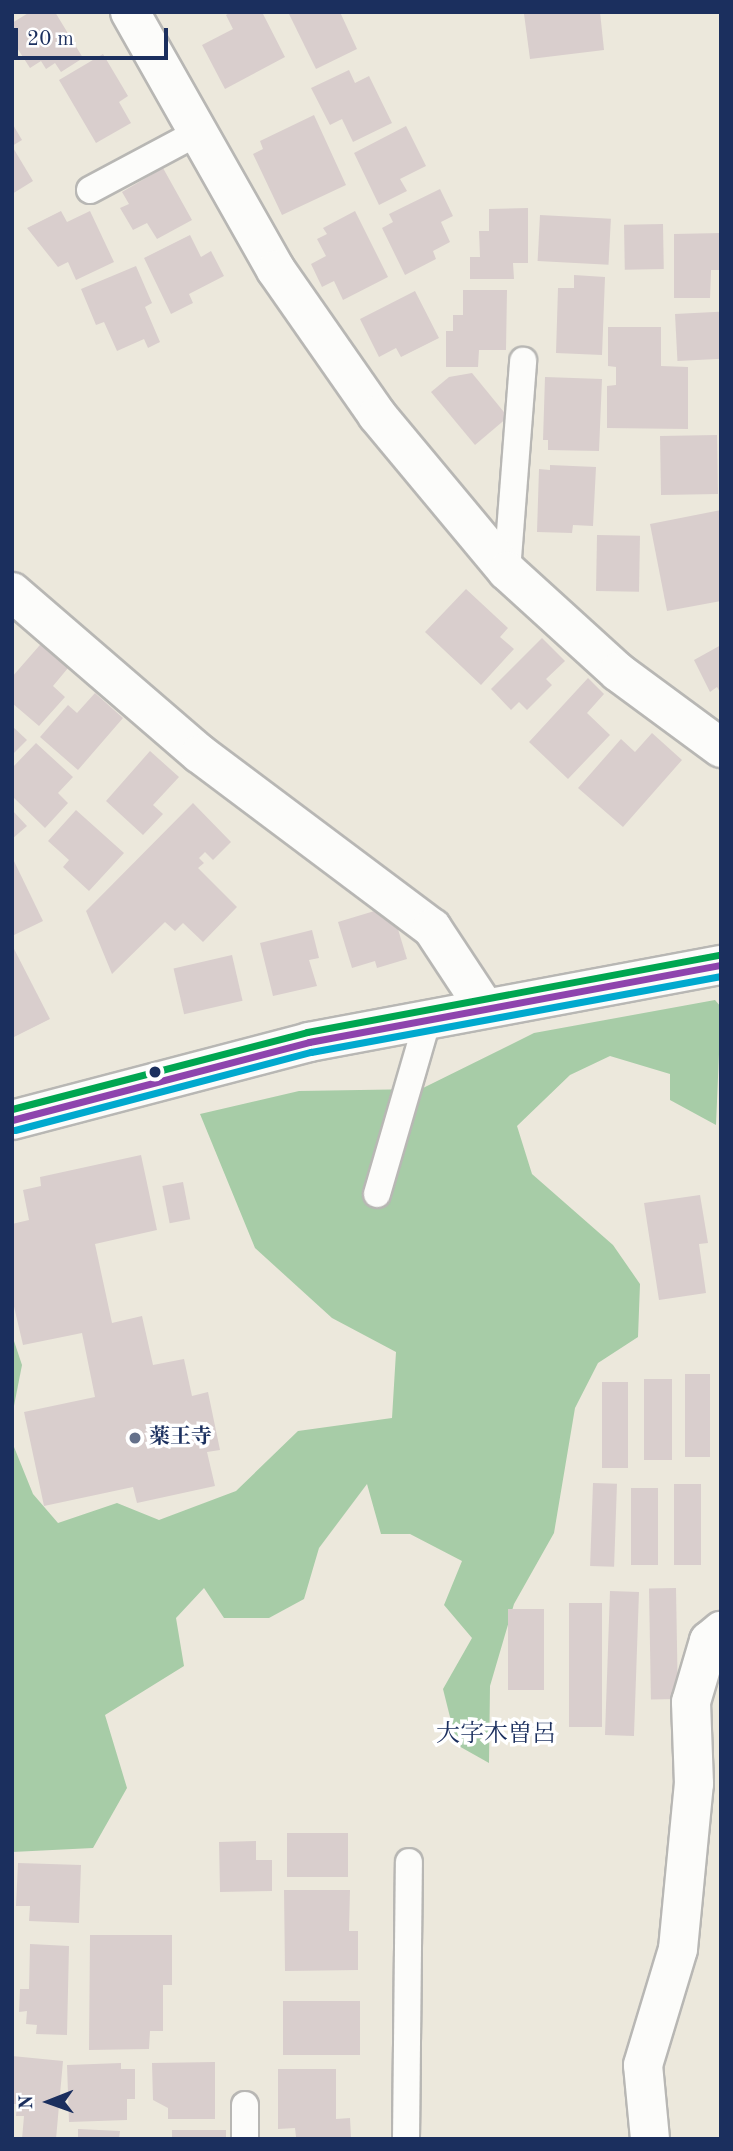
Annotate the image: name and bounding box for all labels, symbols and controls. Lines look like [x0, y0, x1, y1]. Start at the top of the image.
scale bar [18, 14, 172, 58]
text: 20 m [27, 29, 74, 50]
unlabelled marker [148, 1065, 162, 1079]
place label: 薬王寺 [149, 1425, 212, 1451]
marker: 薬王寺 [127, 1430, 143, 1446]
district label: 大字木曽呂 [436, 1722, 556, 1750]
north arrow [14, 2067, 84, 2137]
text: N [18, 2095, 37, 2110]

